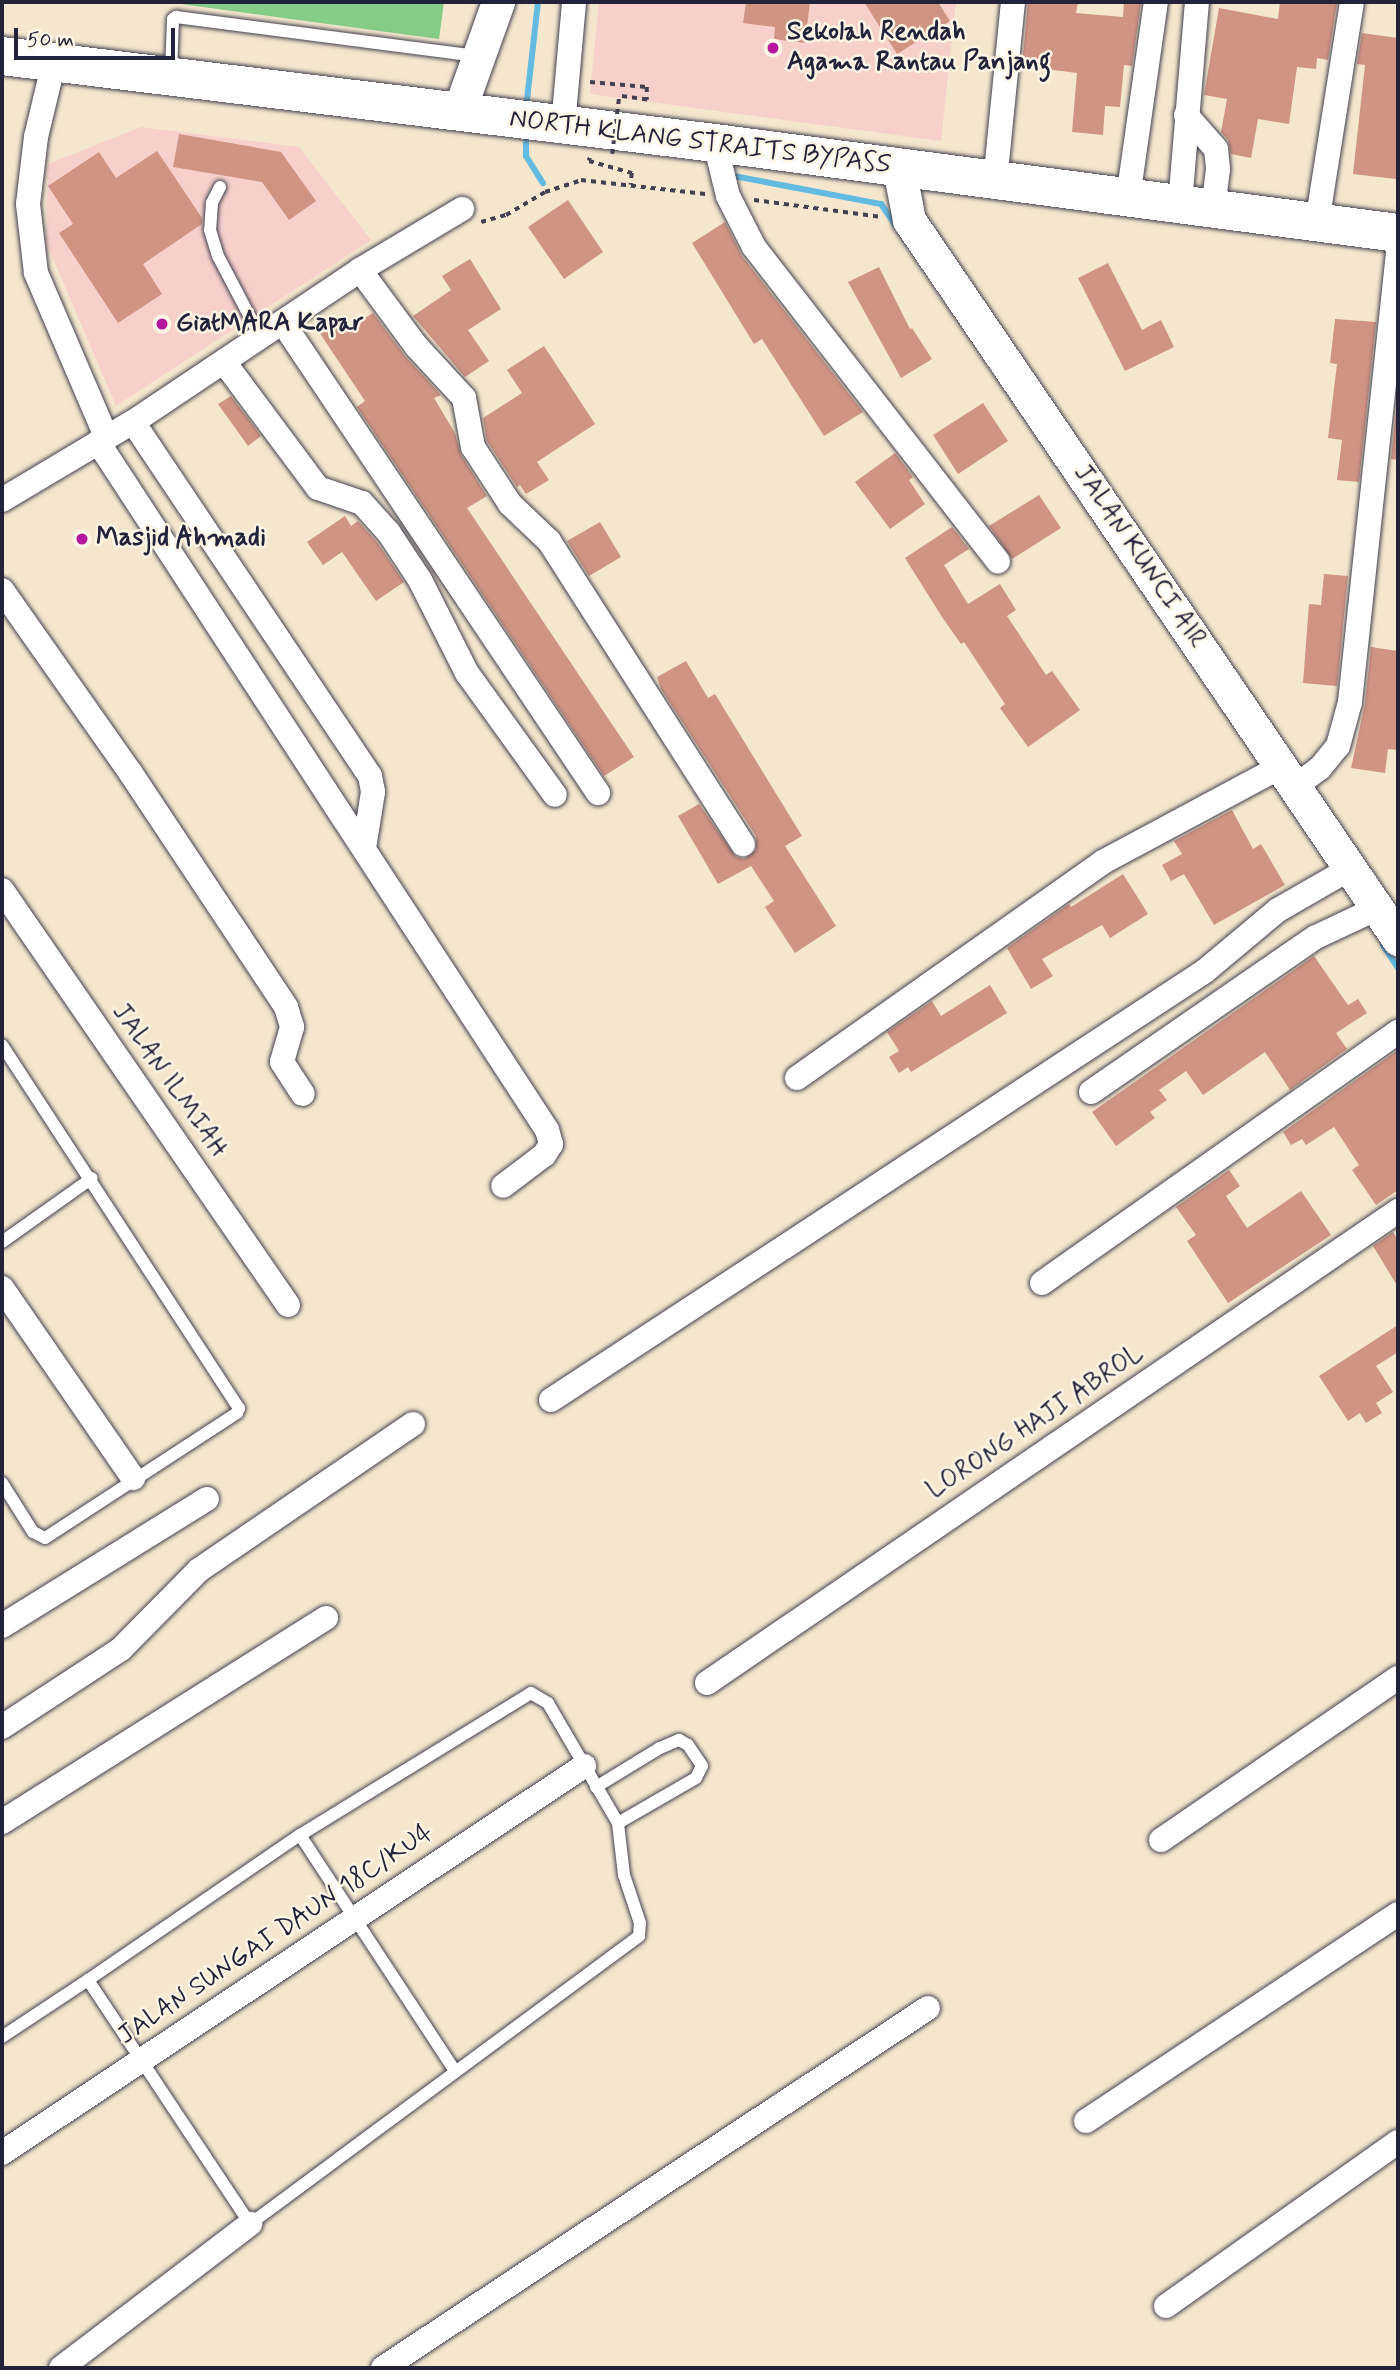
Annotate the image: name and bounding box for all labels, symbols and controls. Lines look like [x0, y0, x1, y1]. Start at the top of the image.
scale bar [18, 14, 178, 58]
place label: Sekolah Rendah Agama Rantau Panjang [787, 17, 1052, 78]
text: 50 m [27, 26, 74, 54]
marker: Sekolah Rendah Agama Rantau Panjang [765, 40, 781, 56]
street label: NORTH KLANG STRAITS BYPASS [507, 104, 893, 182]
place label: GiatMARA Kapar [176, 308, 365, 340]
marker: GiatMARA Kapar [154, 316, 170, 332]
street label: JALAN KUNCI AIR [1063, 455, 1215, 659]
place label: Masjid Ahmadi [96, 523, 263, 555]
marker: Masjid Ahmadi [74, 531, 90, 547]
street label: JALAN ILMIAH [102, 995, 236, 1167]
street label: LORONG HAJI ABROL [921, 1339, 1151, 1507]
street label: JALAN SUNGAI DAUN 18C/KU4 [116, 1820, 436, 2050]

